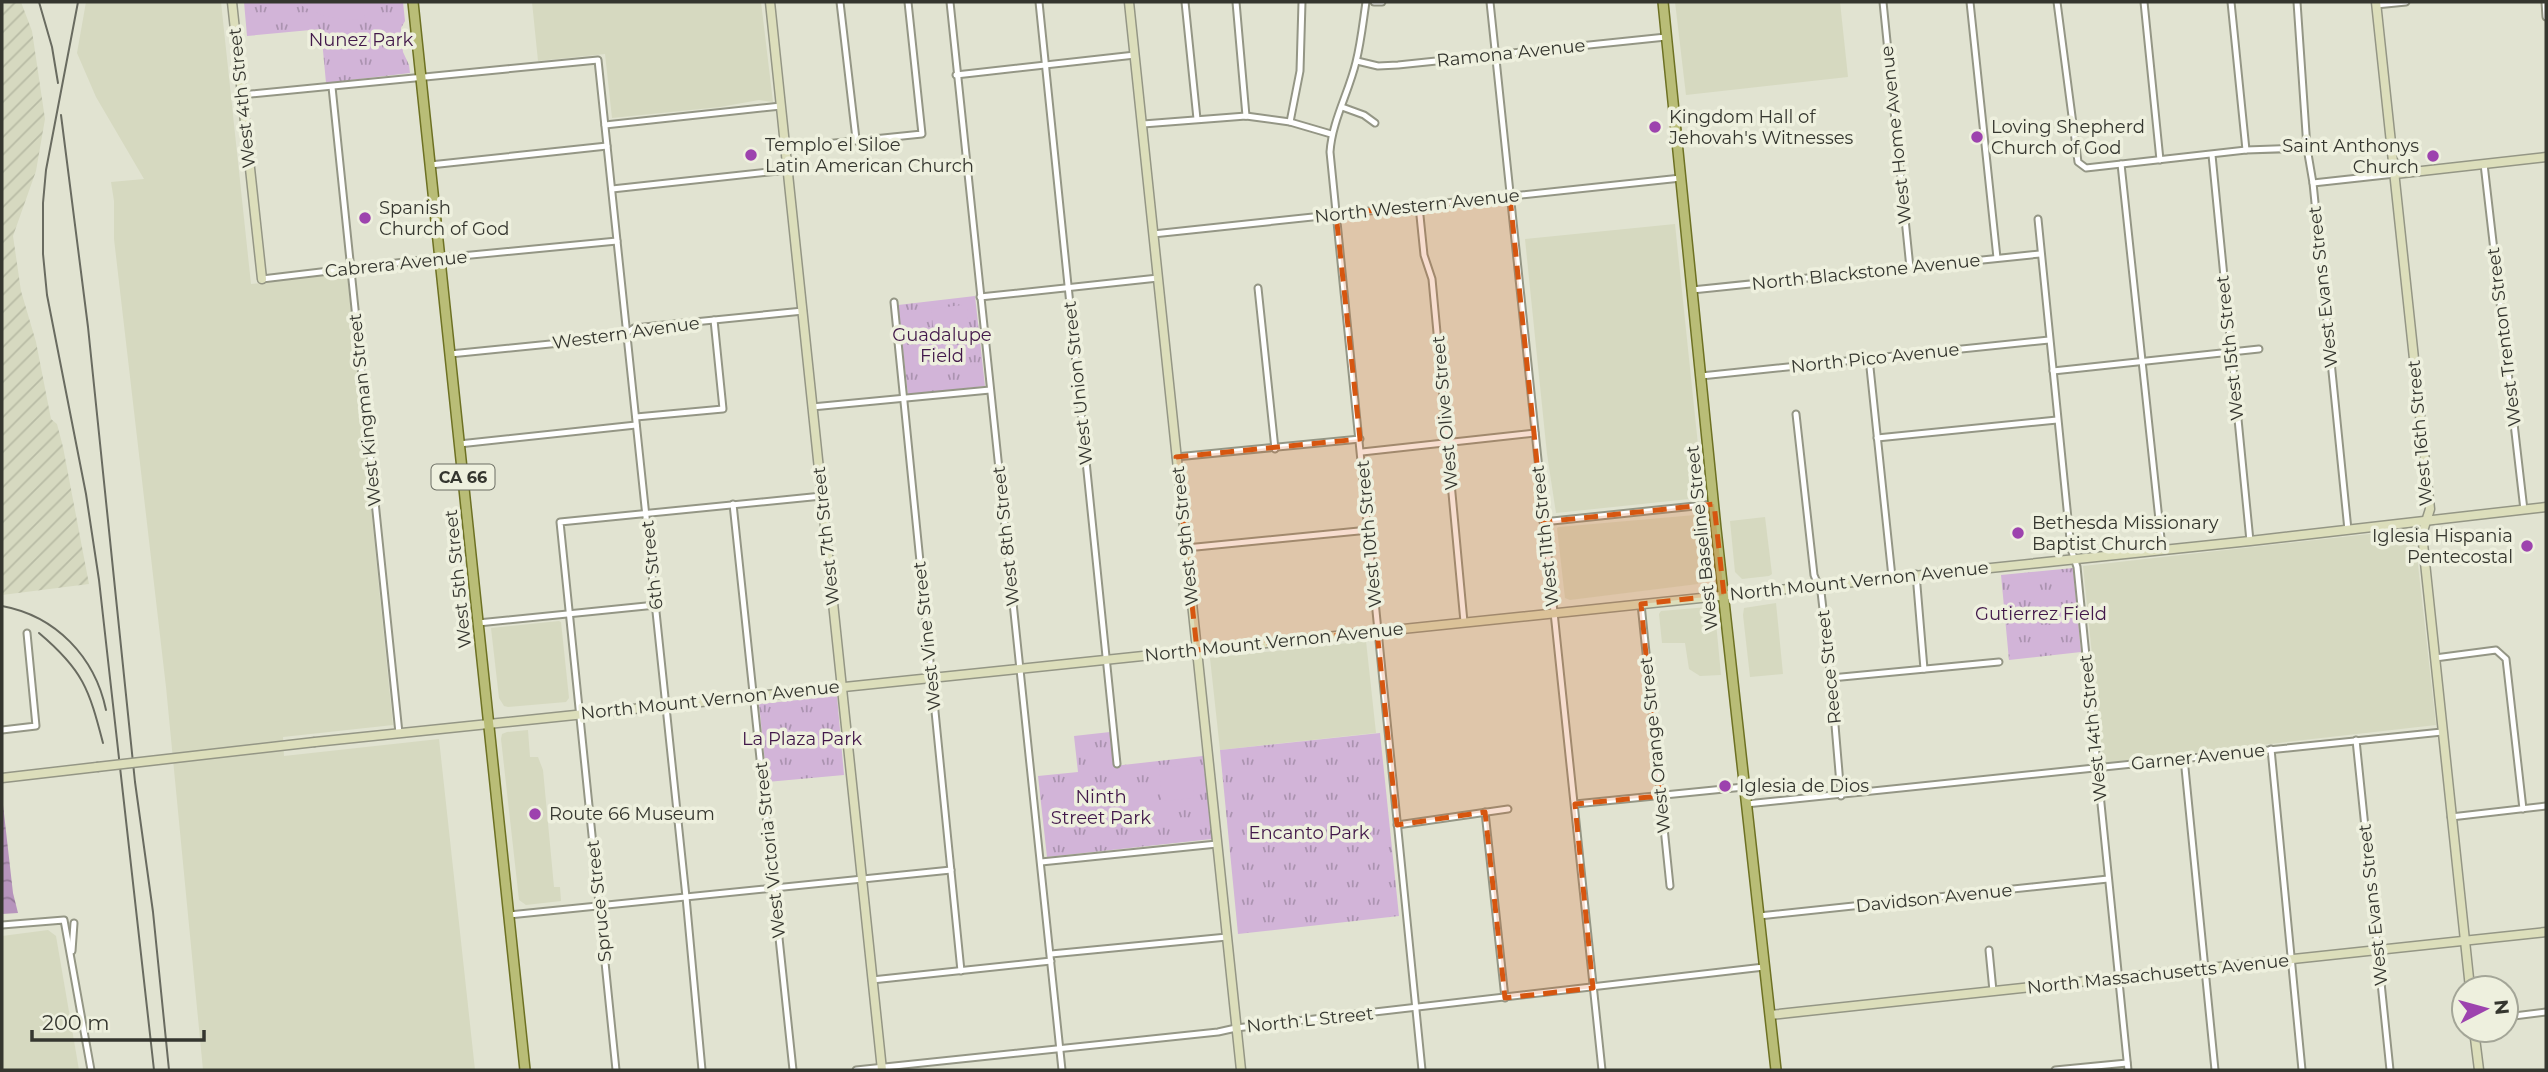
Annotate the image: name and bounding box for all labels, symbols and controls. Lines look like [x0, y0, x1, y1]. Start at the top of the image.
street label: West 4th Street [224, 27, 260, 169]
park label: Nunez Park [309, 29, 414, 51]
street label: Ramona Avenue [1436, 34, 1587, 72]
street label: West Home Avenue [1876, 45, 1916, 225]
place label: Kingdom Hall of Jehovah's Witnesses [1668, 106, 1854, 149]
place label: Loving Shepherd Church of God [1991, 116, 2145, 159]
marker: Kingdom Hall of Jehovah's Witnesses [1647, 119, 1663, 135]
marker: Loving Shepherd Church of God [1969, 129, 1985, 145]
place label: Templo el Siloe Latin American Church [765, 134, 974, 177]
place label: Saint Anthonys Church [2282, 135, 2419, 178]
marker: Templo el Siloe Latin American Church [743, 147, 759, 163]
marker: Saint Anthonys Church [2425, 148, 2441, 164]
street label: North Western Avenue [1313, 184, 1521, 228]
place label: Spanish Church of God [379, 197, 509, 240]
street label: West Evans Street [2304, 205, 2342, 369]
marker: Spanish Church of God [357, 210, 373, 226]
street label: Cabrera Avenue [324, 246, 468, 282]
street label: West Trenton Street [2482, 246, 2526, 428]
street label: North Blackstone Avenue [1751, 249, 1982, 295]
street label: West 15th Street [2211, 274, 2249, 422]
street label: West Union Street [1058, 300, 1098, 466]
street label: West Kingman Street [344, 312, 386, 508]
street label: Western Avenue [551, 312, 701, 354]
park label: Guadalupe Field [892, 324, 992, 367]
street label: West Olive Street [1427, 335, 1463, 491]
street label: North Pico Avenue [1790, 338, 1960, 378]
street label: West 16th Street [2403, 359, 2437, 507]
street label: West Baseline Street [1681, 444, 1723, 632]
street label: West 10th Street [1352, 459, 1386, 609]
road number: CA 66 [432, 464, 494, 490]
street label: West 11th Street [1527, 464, 1563, 608]
street label: West 7th Street [808, 465, 844, 607]
street label: West 8th Street [988, 465, 1024, 607]
street label: West 9th Street [1167, 465, 1203, 607]
street label: West 5th Street [440, 508, 476, 650]
place label: Bethesda Missionary Baptist Church [2032, 512, 2219, 555]
street label: 6th Street [636, 519, 668, 611]
marker: Bethesda Missionary Baptist Church [2010, 525, 2026, 541]
place label: Iglesia Hispania Pentecostal [2372, 525, 2513, 568]
marker: Iglesia Hispania Pentecostal [2519, 538, 2535, 554]
street label: North Mount Vernon Avenue [1728, 556, 1990, 606]
street label: West Vine Street [908, 560, 946, 712]
park label: Gutierrez Field [1975, 603, 2107, 625]
street label: Reece Street [1812, 609, 1846, 725]
street label: North Mount Vernon Avenue [1143, 617, 1405, 667]
street label: West 14th Street [2074, 653, 2112, 803]
street label: West Orange Street [1635, 656, 1675, 834]
street label: North Mount Vernon Avenue [579, 675, 841, 725]
park label: La Plaza Park [742, 728, 862, 750]
street label: Garner Avenue [2130, 739, 2266, 775]
street label: West Victoria Street [750, 760, 790, 940]
place label: Iglesia de Dios [1739, 775, 1869, 797]
marker: Iglesia de Dios [1717, 778, 1733, 794]
park label: Ninth Street Park [1051, 786, 1151, 829]
place label: Route 66 Museum [549, 803, 715, 825]
marker: Route 66 Museum [527, 806, 543, 822]
park label: Encanto Park [1248, 822, 1370, 844]
street label: West Evans Street [2354, 823, 2392, 987]
street label: Spruce Street [582, 839, 616, 963]
street label: Davidson Avenue [1855, 879, 2013, 917]
street label: North Massachusetts Avenue [2026, 949, 2290, 999]
north arrow [2450, 974, 2520, 1044]
scale bar [32, 998, 203, 1042]
text: N [2489, 998, 2514, 1016]
street label: North L Street [1246, 1002, 1374, 1038]
text: 200 m [42, 1010, 109, 1035]

